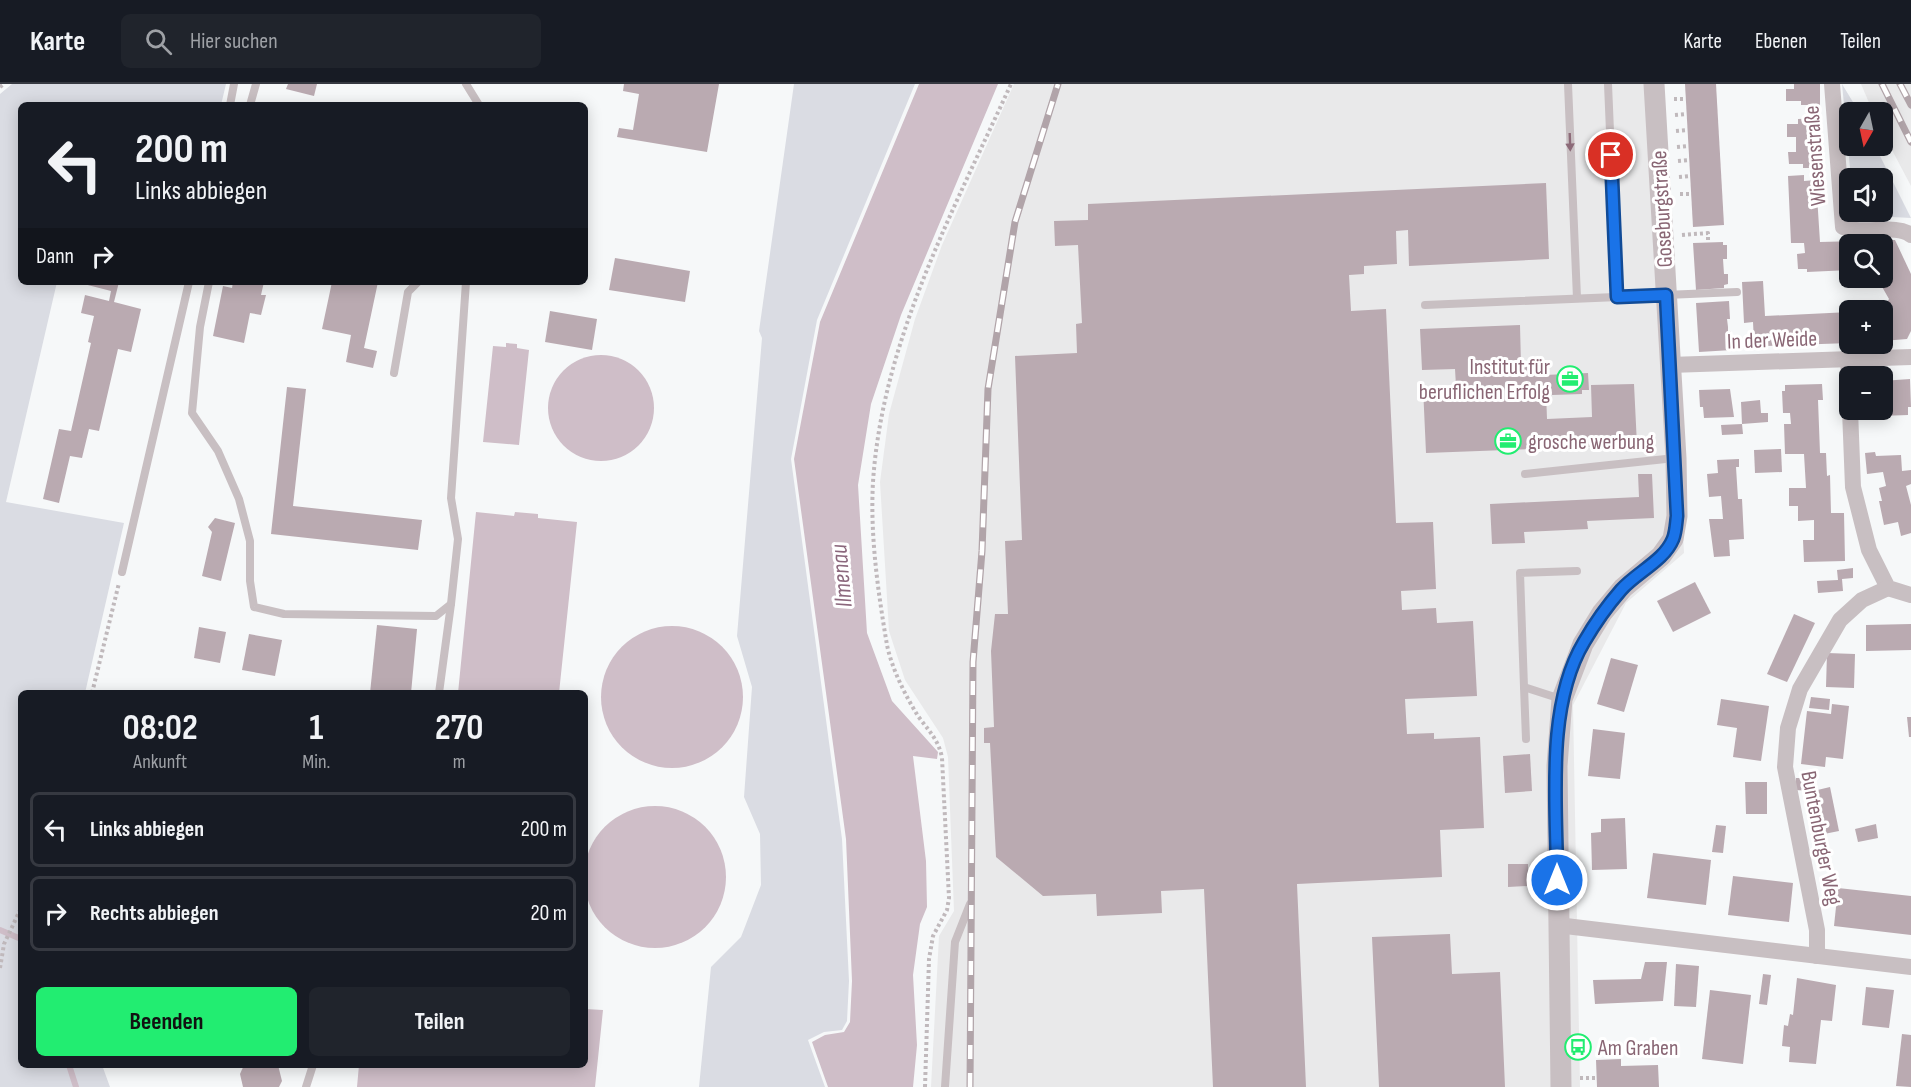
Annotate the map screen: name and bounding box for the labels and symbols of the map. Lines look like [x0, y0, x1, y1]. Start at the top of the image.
north arrow [1839, 102, 1893, 156]
street label: Wiesenstraße [1799, 105, 1832, 207]
pin [1585, 129, 1636, 180]
one-way arrow [1566, 133, 1575, 152]
street label: Goseburgstraße [1646, 150, 1679, 268]
street label: In der Weide [1727, 325, 1818, 356]
place label: Institut für beruflichen Erfolg [1419, 354, 1550, 406]
office icon: Institut für beruflichen Erfolg [1555, 364, 1585, 394]
office icon: grosche werbung [1493, 426, 1523, 456]
place label: grosche werbung [1528, 429, 1654, 456]
water label: Ilmenau [824, 543, 859, 609]
street label: Buntenburger Weg [1794, 769, 1847, 908]
position arrow [1525, 848, 1589, 912]
bus stop icon: Am Graben [1563, 1032, 1593, 1062]
place label: Am Graben [1597, 1035, 1678, 1062]

